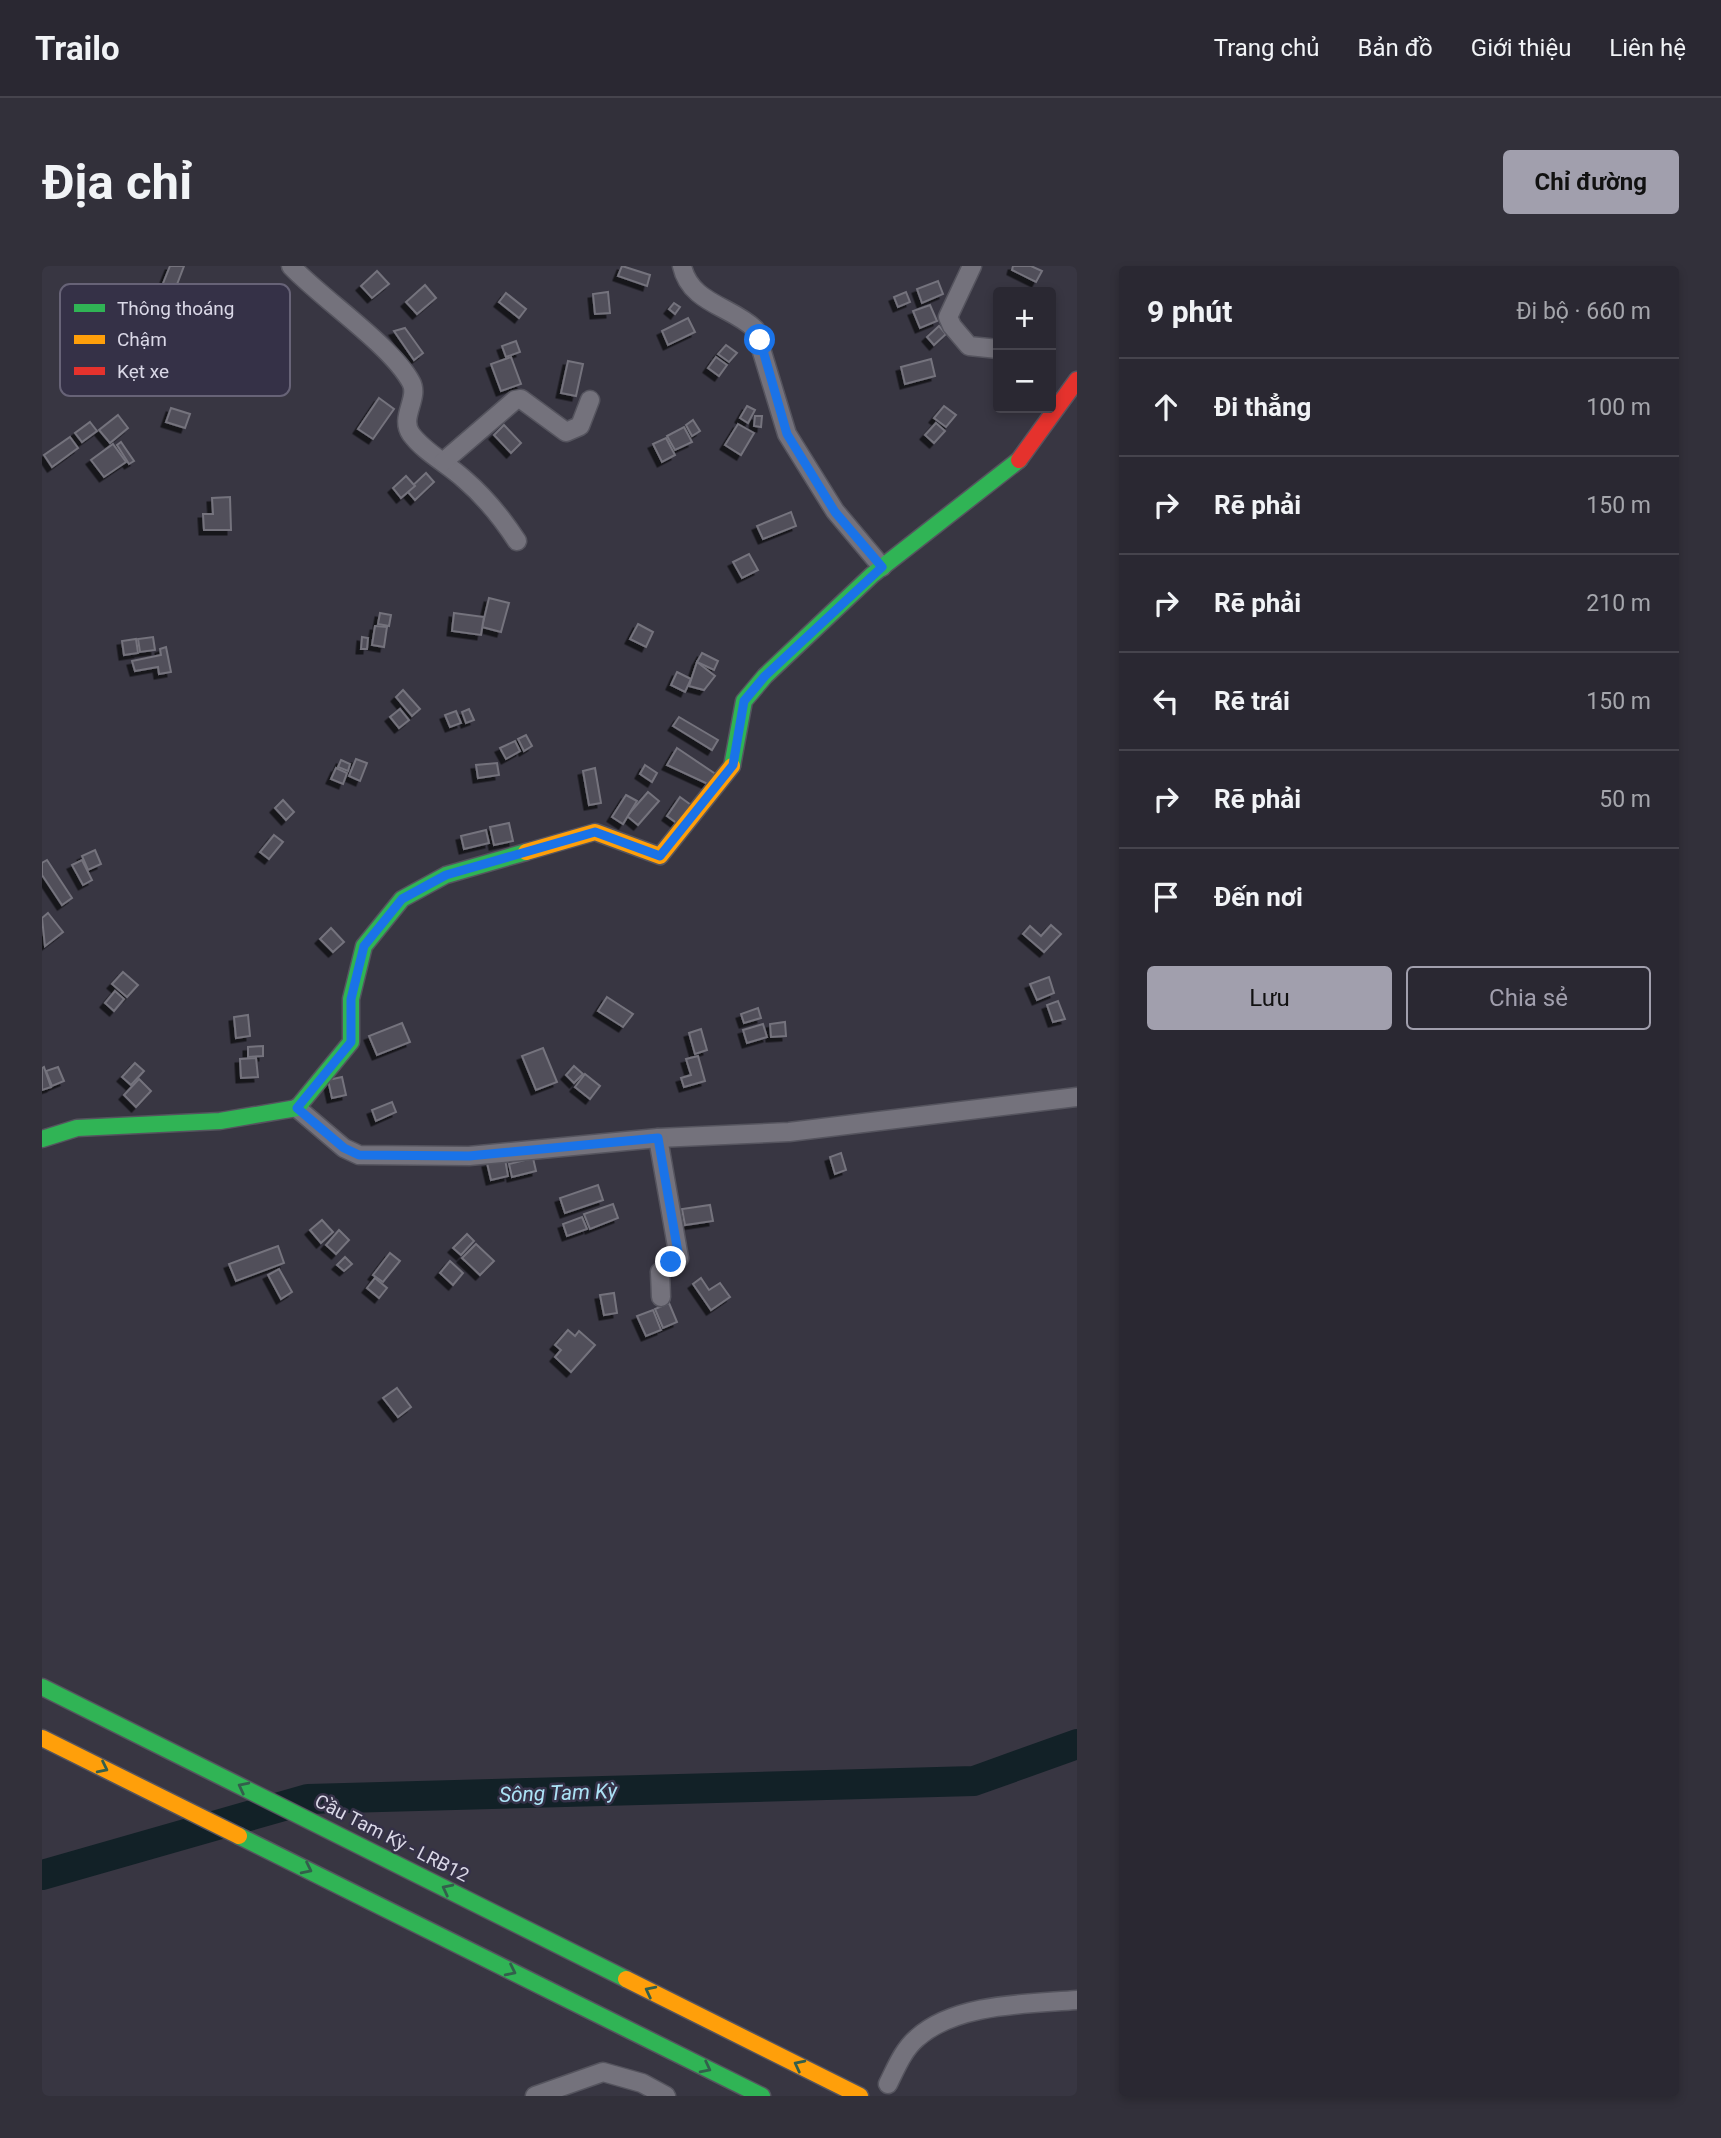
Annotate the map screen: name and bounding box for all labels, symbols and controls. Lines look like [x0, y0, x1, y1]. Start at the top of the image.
text: Trailo [35, 29, 120, 68]
text: Trang chủ [1214, 34, 1320, 62]
text: Bản đồ [1358, 34, 1433, 62]
text: Giới thiệu [1471, 34, 1571, 62]
text: Liên hệ [1609, 34, 1686, 62]
button: Chỉ đường [1503, 150, 1679, 214]
text: Địa chỉ [42, 154, 192, 211]
legend [60, 284, 290, 396]
map controls [993, 287, 1056, 413]
button: + [993, 287, 1056, 350]
text: 9 phút [1147, 294, 1232, 329]
text: Thông thoáng [117, 297, 235, 320]
text: Đi bộ · 660 m [1516, 298, 1651, 325]
route start [744, 324, 775, 355]
text: Chậm [117, 328, 167, 351]
button: − [993, 350, 1056, 413]
text: Kẹt xe [117, 360, 169, 383]
icon: ahead [1147, 388, 1185, 426]
text: Đi thẳng [1214, 392, 1311, 422]
text: 100 m [1586, 394, 1651, 421]
icon: right [1147, 486, 1185, 524]
text: Rẽ phải [1214, 490, 1301, 520]
text: 150 m [1586, 492, 1651, 519]
icon: right [1147, 584, 1185, 622]
text: Rẽ phải [1214, 588, 1301, 618]
text: 210 m [1586, 590, 1651, 617]
icon: left [1147, 682, 1185, 720]
text: Rẽ trái [1214, 686, 1290, 716]
text: 150 m [1586, 688, 1651, 715]
icon: right [1147, 780, 1185, 818]
text: Rẽ phải [1214, 784, 1301, 814]
text: 50 m [1599, 786, 1651, 813]
icon: arrive [1147, 878, 1185, 916]
text: Đến nơi [1214, 882, 1303, 912]
button: Lưu [1147, 966, 1392, 1030]
button: Chia sẻ [1406, 966, 1651, 1030]
route end [655, 1246, 686, 1277]
one-way arrow [96, 1760, 108, 1774]
water label: Sông Tam Kỳ [498, 1779, 619, 1807]
one-way arrow [238, 1782, 250, 1796]
street label: Cầu Tam Kỳ - LRB12 [311, 1789, 473, 1887]
one-way arrow [300, 1861, 312, 1875]
one-way arrow [442, 1884, 454, 1898]
one-way arrow [504, 1962, 516, 1976]
one-way arrow [645, 1986, 657, 2000]
one-way arrow [699, 2059, 711, 2073]
one-way arrow [794, 2060, 806, 2074]

